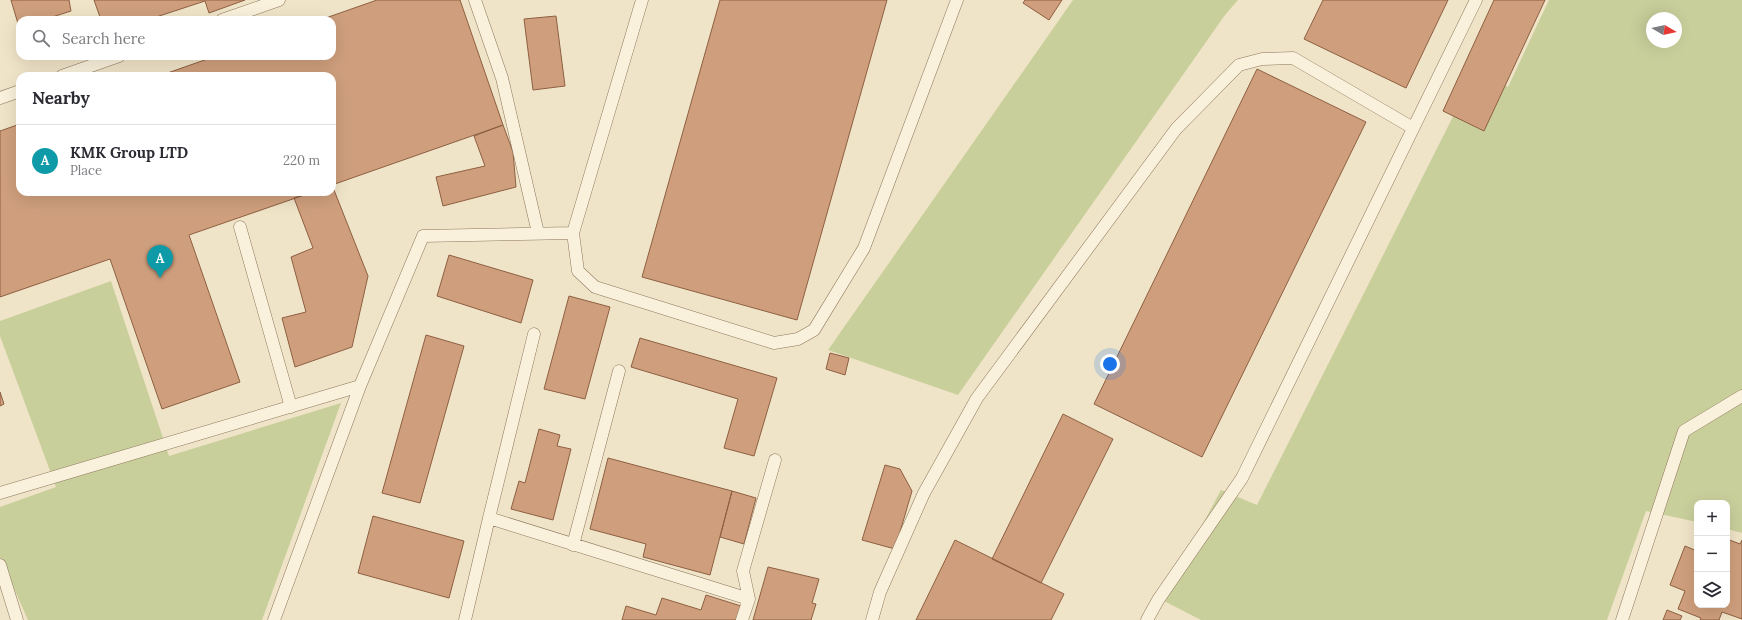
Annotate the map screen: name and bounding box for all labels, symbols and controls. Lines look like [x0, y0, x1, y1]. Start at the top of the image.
north arrow [1646, 12, 1682, 48]
search box [16, 16, 336, 60]
icon: search [30, 27, 52, 49]
text: Search here [62, 29, 145, 48]
text: Nearby [32, 87, 90, 109]
text: KMK Group LTD [70, 143, 188, 162]
text: A [41, 152, 49, 169]
text: 220 m [283, 152, 320, 169]
text: Place [70, 162, 102, 179]
pin: A [147, 245, 173, 278]
your location [1100, 354, 1120, 374]
map controls [1694, 500, 1730, 608]
button: + [1694, 500, 1730, 536]
button: − [1694, 536, 1730, 572]
button: layers [1694, 572, 1730, 608]

